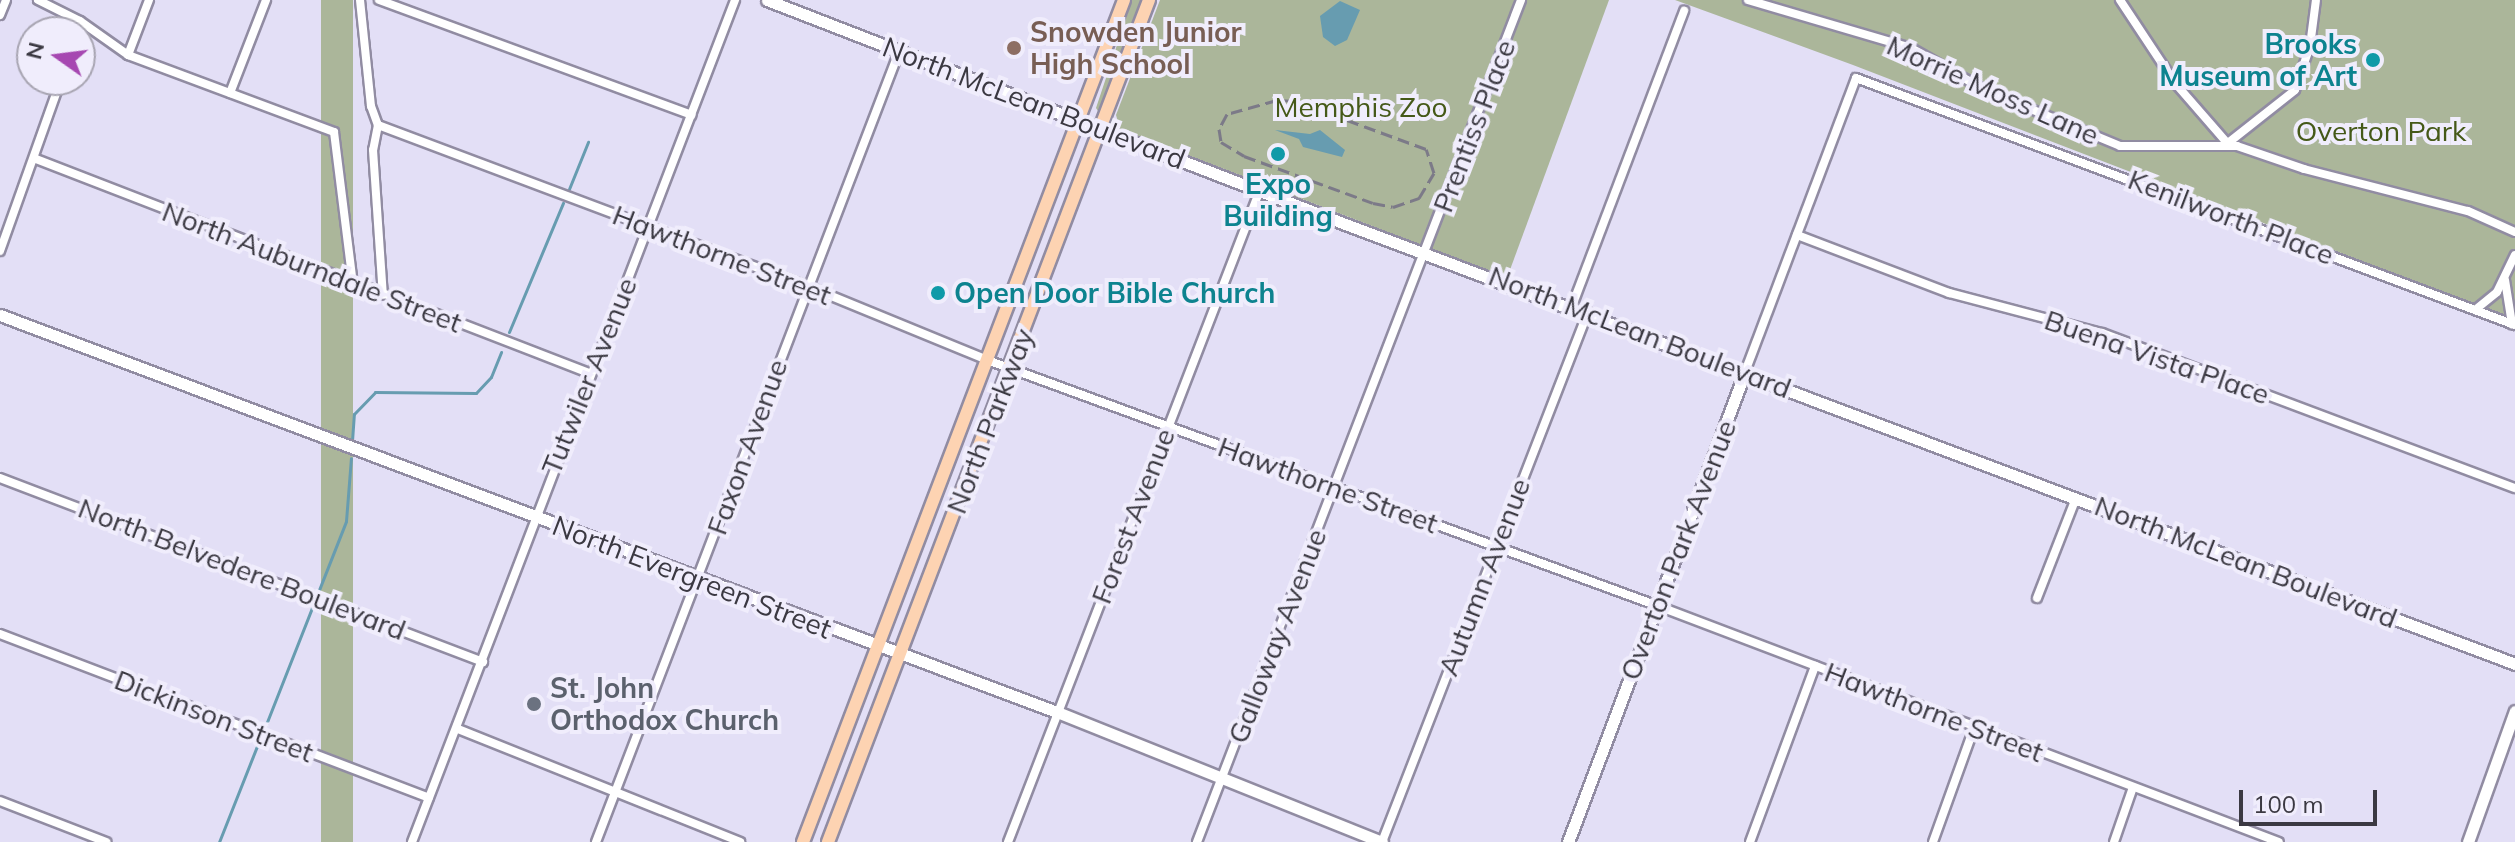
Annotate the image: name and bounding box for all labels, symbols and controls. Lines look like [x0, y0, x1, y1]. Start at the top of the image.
place label: Snowden Junior High School [1030, 15, 1242, 81]
north arrow [16, 16, 96, 96]
place label: Brooks Museum of Art [2159, 27, 2357, 93]
street label: Morrie Moss Lane [1882, 28, 2104, 152]
street label: North McLean Boulevard [878, 30, 1190, 176]
street label: Prentiss Place [1426, 35, 1522, 217]
text: N [19, 39, 50, 62]
marker: Snowden Junior High School [1005, 39, 1023, 57]
marker: Brooks Museum of Art [2364, 51, 2382, 69]
park label: Memphis Zoo [1274, 90, 1448, 124]
park label: Overton Park [2296, 114, 2466, 148]
marker: Expo Building [1269, 145, 1287, 163]
street label: Kenilworth Place [2123, 162, 2339, 272]
place label: Expo Building [1223, 167, 1333, 233]
street label: North Auburndale Street [158, 194, 466, 340]
street label: Hawthorne Street [608, 198, 836, 312]
street label: North McLean Boulevard [1484, 259, 1796, 405]
street label: Tutwiler Avenue [534, 273, 644, 479]
place label: Open Door Bible Church [954, 276, 1275, 310]
marker: Open Door Bible Church [929, 284, 947, 302]
street label: Buena Vista Place [2040, 303, 2274, 411]
street label: North Parkway [939, 324, 1041, 518]
street label: Faxon Avenue [700, 355, 794, 539]
street label: Overton Park Avenue [1613, 415, 1743, 685]
street label: Forest Avenue [1084, 424, 1182, 608]
street label: Hawthorne Street [1214, 430, 1442, 540]
street label: Autumn Avenue [1431, 474, 1537, 680]
street label: North McLean Boulevard [2090, 489, 2402, 635]
street label: North Belvedere Boulevard [74, 491, 410, 647]
street label: North Evergreen Street [548, 508, 836, 646]
street label: Galloway Avenue [1221, 524, 1333, 748]
street label: Hawthorne Street [1820, 655, 2048, 769]
street label: Dickinson Street [110, 663, 318, 769]
place label: St. John Orthodox Church [550, 671, 779, 737]
marker: St. John Orthodox Church [525, 695, 543, 713]
scale bar [2243, 774, 2381, 824]
text: 100 m [2253, 789, 2324, 819]

